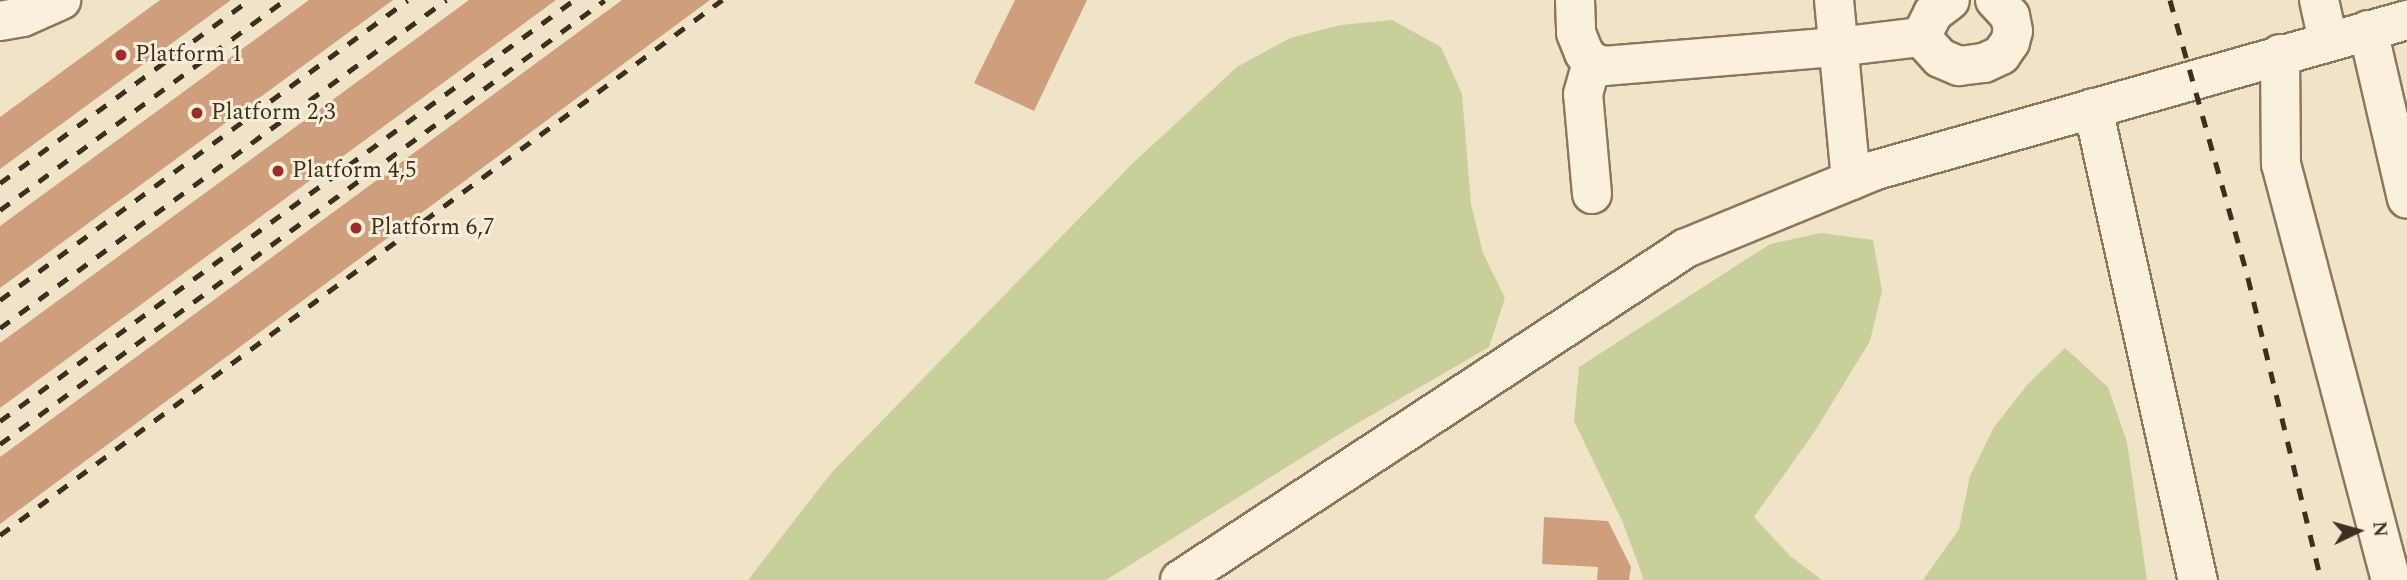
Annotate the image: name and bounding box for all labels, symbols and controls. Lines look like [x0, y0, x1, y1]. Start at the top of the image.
place label: Platform 1 [135, 41, 242, 69]
marker: Platform 1 [113, 47, 129, 63]
place label: Platform 2,3 [211, 99, 336, 127]
marker: Platform 2,3 [189, 105, 205, 121]
place label: Platform 4,5 [292, 157, 417, 185]
marker: Platform 4,5 [270, 163, 286, 179]
place label: Platform 6,7 [370, 214, 495, 242]
marker: Platform 6,7 [348, 220, 364, 236]
north arrow [2323, 496, 2393, 566]
text: N [2364, 520, 2395, 538]

